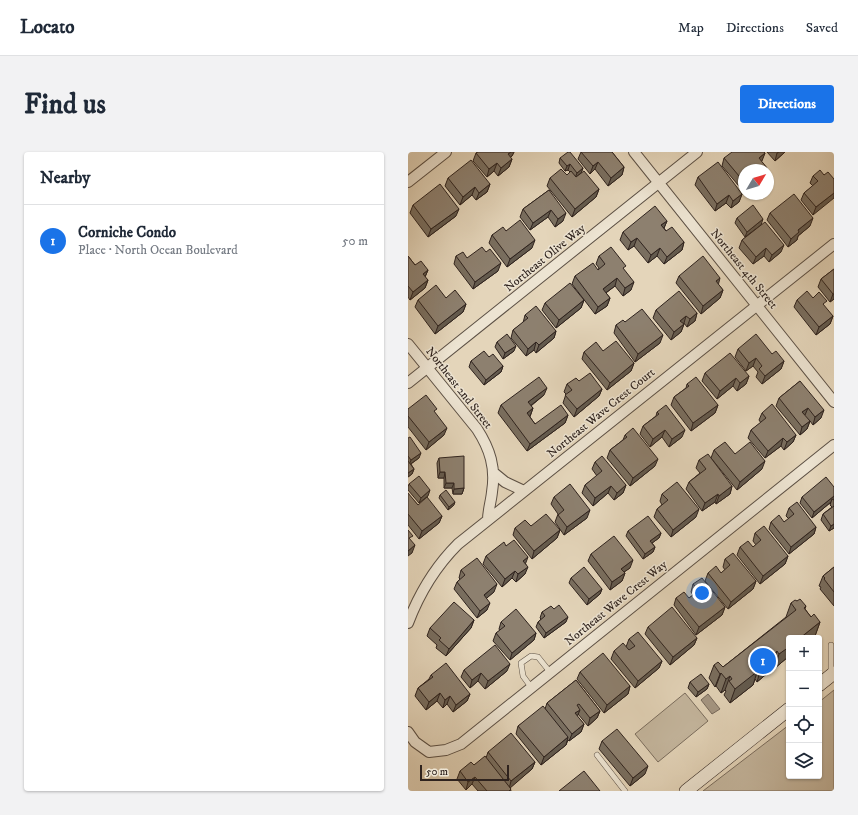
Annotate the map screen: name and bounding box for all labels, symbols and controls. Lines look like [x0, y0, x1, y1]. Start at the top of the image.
text: Locato [20, 16, 75, 39]
text: Map [678, 19, 704, 37]
text: Directions [726, 19, 784, 37]
text: Saved [806, 19, 838, 37]
button: Directions [740, 85, 834, 123]
text: Find us [24, 87, 106, 122]
north arrow [738, 164, 774, 200]
text: Nearby [40, 167, 90, 189]
street label: Northeast Olive Way [502, 221, 589, 295]
text: Corniche Condo [78, 223, 176, 242]
street label: Northeast 4th Street [707, 226, 781, 312]
text: 1 [51, 233, 55, 249]
text: 50 m [342, 233, 368, 249]
text: Place · North Ocean Boulevard [78, 242, 238, 258]
street label: Northeast 2nd Street [422, 344, 496, 432]
street label: Northeast Wave Crest Court [544, 365, 658, 461]
street label: Northeast Wave Crest Way [562, 557, 670, 649]
your location [692, 583, 712, 603]
map controls [786, 635, 822, 779]
button: + [786, 635, 822, 671]
pin: 1 [750, 646, 776, 676]
button: − [786, 671, 822, 707]
button: locate [786, 707, 822, 743]
button: layers [786, 743, 822, 779]
scale bar [420, 763, 509, 782]
text: 50 m [426, 765, 448, 779]

